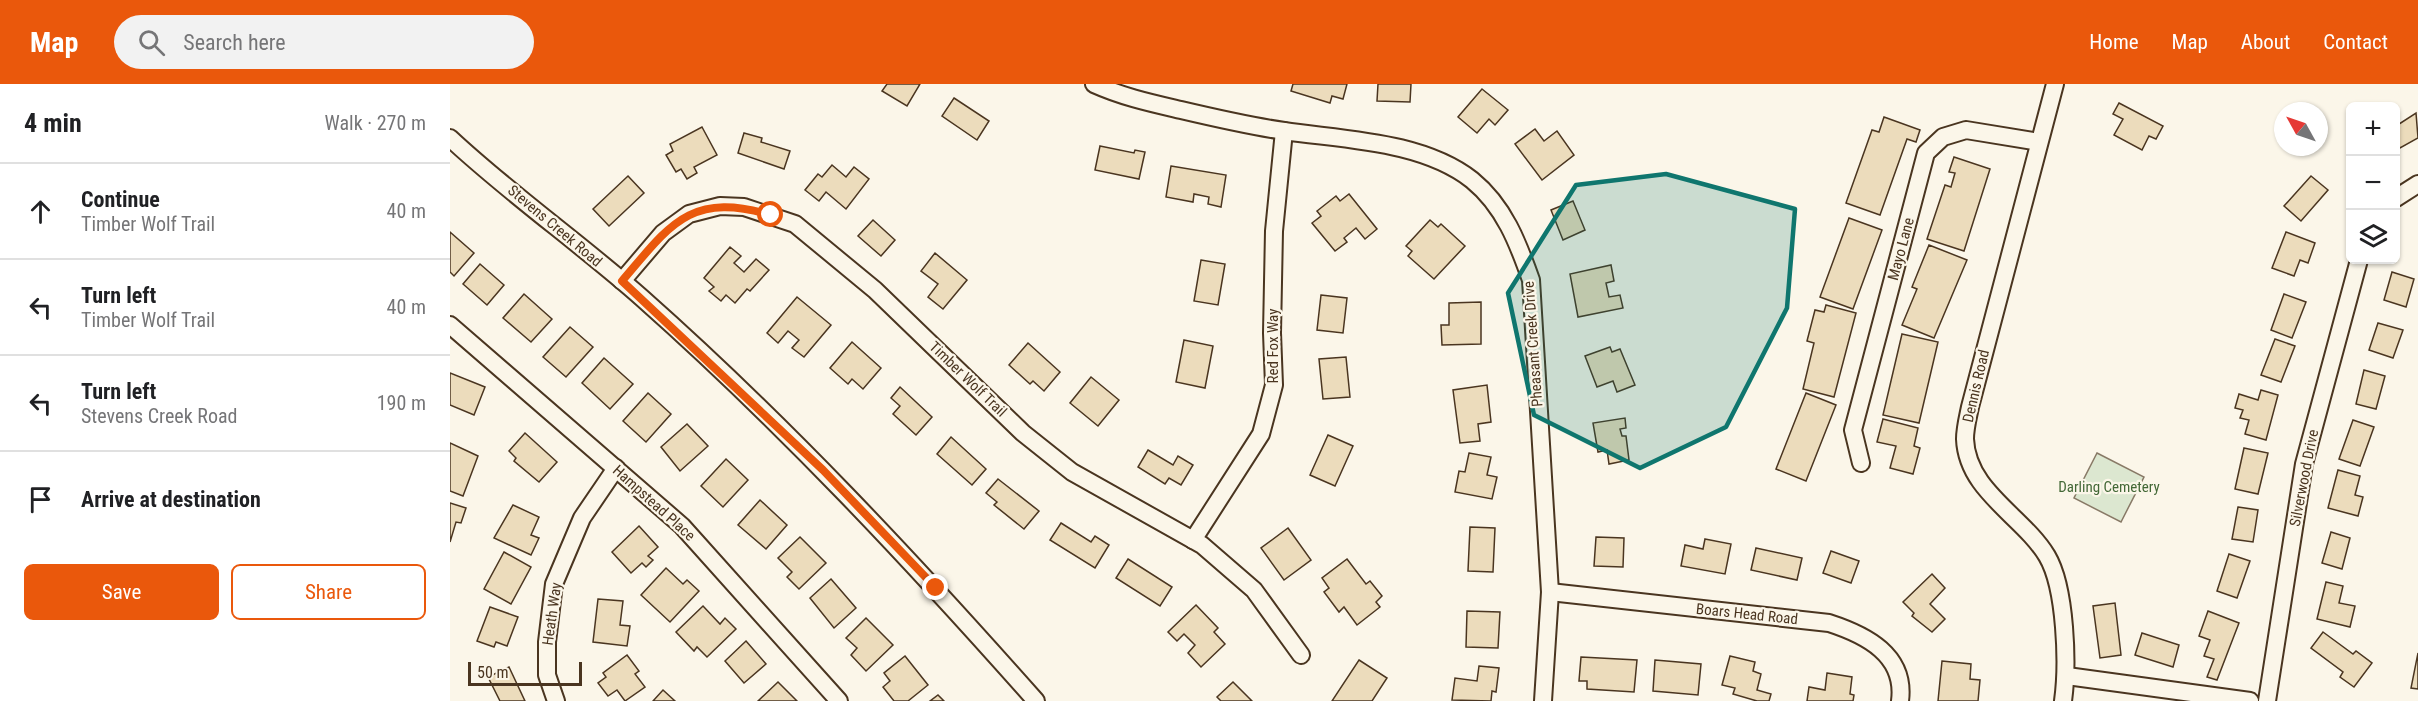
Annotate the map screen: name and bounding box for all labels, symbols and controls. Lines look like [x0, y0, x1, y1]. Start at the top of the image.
search box [114, 15, 534, 69]
text: Map [30, 26, 78, 59]
icon: search [135, 26, 168, 59]
text: Search here [183, 30, 286, 55]
text: Home [2089, 30, 2139, 54]
text: Map [2172, 30, 2208, 54]
text: About [2241, 30, 2290, 54]
text: Contact [2323, 30, 2388, 54]
north arrow [2274, 102, 2328, 156]
map controls [2346, 102, 2400, 264]
button: + [2346, 102, 2400, 156]
text: 4 min [24, 108, 82, 138]
text: Walk · 270 m [325, 111, 426, 135]
button: − [2346, 156, 2400, 210]
street label: Stevens Creek Road [504, 181, 606, 271]
text: Continue [81, 187, 160, 212]
icon: ahead [24, 195, 57, 228]
text: 40 m [387, 199, 426, 223]
route start [757, 201, 783, 227]
button: layers [2346, 210, 2400, 264]
text: Timber Wolf Trail [81, 212, 215, 236]
street label: Mayo Lane [1884, 216, 1918, 282]
street label: Pheasant Creek Drive [1520, 280, 1546, 408]
text: Turn left [81, 283, 156, 308]
icon: left [24, 291, 57, 324]
text: 40 m [387, 295, 426, 319]
text: Timber Wolf Trail [81, 308, 215, 332]
street label: Red Fox Way [1264, 309, 1282, 383]
street label: Timber Wolf Trail [926, 338, 1010, 420]
street label: Dennis Road [1959, 348, 1993, 424]
text: Turn left [81, 379, 156, 404]
icon: left [24, 387, 57, 420]
text: 190 m [377, 391, 426, 415]
text: Stevens Creek Road [81, 404, 238, 428]
street label: Silverwood Drive [2286, 428, 2322, 528]
street label: Hampstead Place [609, 461, 699, 545]
park label: Darling Cemetery [2058, 478, 2160, 496]
icon: arrive [24, 483, 57, 516]
text: Arrive at destination [81, 487, 261, 512]
button: Save [24, 564, 219, 620]
button: Share [231, 564, 426, 620]
route end [922, 574, 948, 600]
street label: Heath Way [539, 581, 565, 647]
street label: Boars Head Road [1695, 600, 1799, 628]
scale bar [468, 659, 582, 686]
text: 50 m [477, 663, 509, 682]

